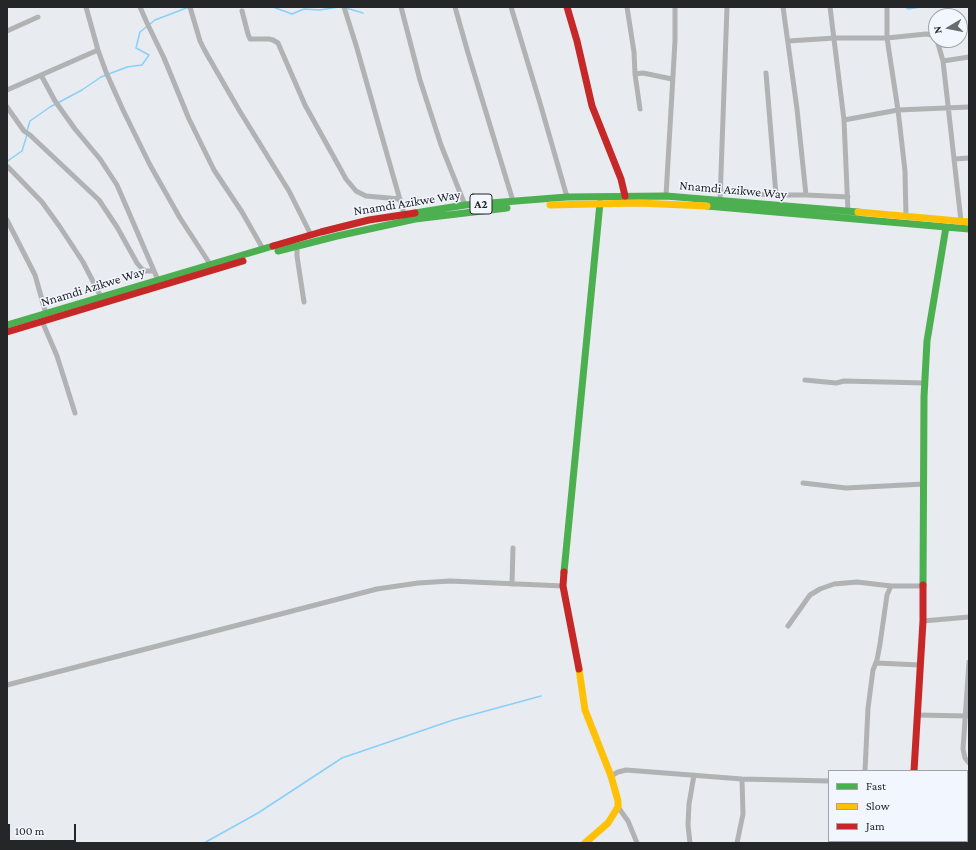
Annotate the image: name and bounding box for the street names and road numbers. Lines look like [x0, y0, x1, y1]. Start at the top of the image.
street label: Nnamdi Azikwe Way [679, 178, 787, 202]
street label: Nnamdi Azikwe Way [353, 187, 461, 219]
road number: A2 [470, 194, 492, 214]
street label: Nnamdi Azikwe Way [39, 264, 147, 310]

